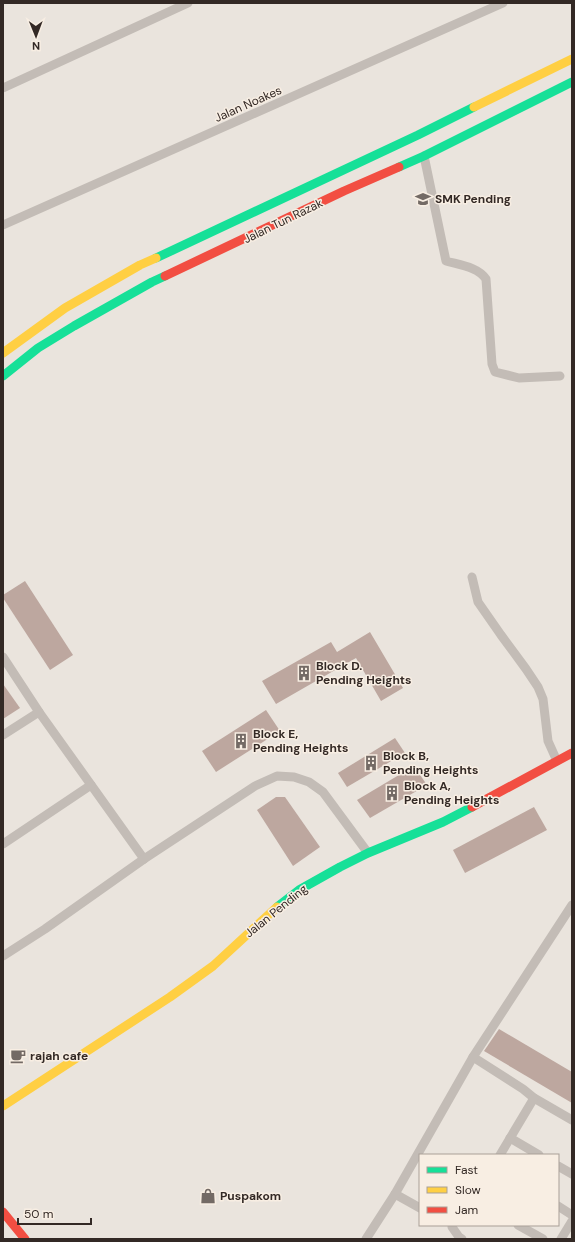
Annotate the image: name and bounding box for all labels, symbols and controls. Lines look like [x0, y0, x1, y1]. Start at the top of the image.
north arrow [16, 16, 56, 56]
text: N [32, 39, 40, 53]
street label: Jalan Noakes [212, 82, 284, 126]
school or university icon: SMK Pending [414, 190, 432, 208]
place label: SMK Pending [435, 191, 511, 207]
street label: Jalan Tun Razak [241, 195, 325, 247]
place label: Block D. Pending Heights [316, 658, 411, 688]
building icon: Block D. Pending Heights [295, 664, 313, 682]
place label: Block E, Pending Heights [253, 726, 348, 756]
building icon: Block E, Pending Heights [232, 732, 250, 750]
place label: Block B, Pending Heights [383, 748, 478, 778]
building icon: Block B, Pending Heights [362, 754, 380, 772]
place label: Block A, Pending Heights [404, 778, 499, 808]
building icon: Block A, Pending Heights [383, 784, 401, 802]
street label: Jalan Pending [241, 881, 311, 941]
cafe icon: rajah cafe [9, 1047, 27, 1065]
place label: rajah cafe [30, 1048, 88, 1064]
legend [419, 1154, 559, 1226]
text: Fast [455, 1162, 478, 1178]
text: Slow [455, 1182, 481, 1198]
shop icon: Puspakom [199, 1187, 217, 1205]
place label: Puspakom [220, 1188, 281, 1204]
scale bar [18, 1200, 91, 1226]
text: Jam [455, 1202, 478, 1218]
text: 50 m [24, 1206, 53, 1222]

